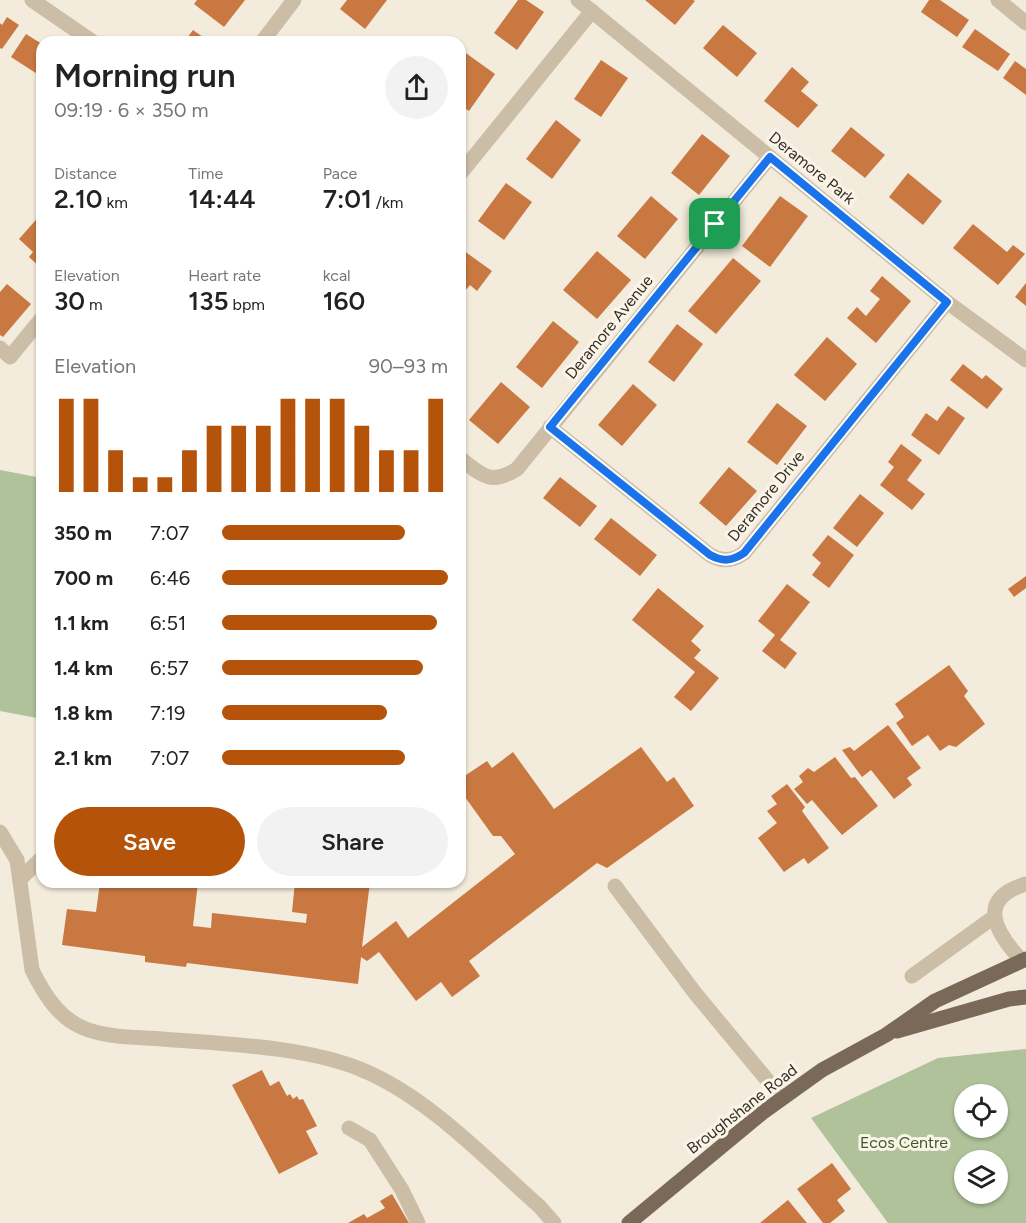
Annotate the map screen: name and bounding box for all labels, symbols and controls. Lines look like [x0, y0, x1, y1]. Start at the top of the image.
text: Morning run [54, 56, 236, 95]
button: share [385, 56, 448, 119]
text: 09:19 · 6 × 350 m [54, 98, 209, 122]
street label: Deramore Park [765, 128, 859, 208]
text: Distance [54, 164, 117, 183]
text: Time [188, 164, 223, 183]
text: Pace [323, 164, 357, 183]
text: 2.10 [54, 183, 103, 215]
text: 14:44 [188, 183, 256, 215]
text: 7:01 [323, 183, 372, 215]
text: km [103, 193, 128, 212]
text: /km [372, 193, 403, 212]
pin [689, 198, 740, 249]
icon: arrive [698, 207, 731, 240]
text: Elevation [54, 266, 120, 285]
text: Heart rate [188, 266, 261, 285]
text: kcal [323, 266, 351, 285]
street label: Deramore Avenue [561, 271, 657, 383]
text: 30 [54, 285, 85, 317]
text: 135 [188, 285, 229, 317]
text: 160 [323, 285, 365, 317]
text: m [85, 295, 103, 314]
text: bpm [229, 295, 265, 314]
text: Elevation [54, 354, 136, 378]
text: 90–93 m [369, 354, 448, 378]
street label: Deramore Drive [724, 447, 809, 545]
text: 350 m [54, 521, 112, 545]
text: 7:07 [150, 521, 189, 545]
text: 700 m [54, 566, 113, 590]
text: 6:46 [150, 566, 190, 590]
text: 1.1 km [54, 611, 109, 635]
text: 6:51 [150, 611, 186, 635]
text: 1.4 km [54, 656, 113, 680]
text: 6:57 [150, 656, 189, 680]
text: 1.8 km [54, 701, 113, 725]
text: 7:19 [150, 701, 185, 725]
text: 2.1 km [54, 746, 112, 770]
text: 7:07 [150, 746, 189, 770]
button: Save [54, 807, 245, 876]
button: Share [257, 807, 448, 876]
street label: Broughshane Road [683, 1060, 801, 1158]
map controls [954, 1084, 1008, 1204]
button: locate [954, 1084, 1008, 1138]
park label: Ecos Centre [860, 1133, 948, 1152]
button: layers [954, 1150, 1008, 1204]

